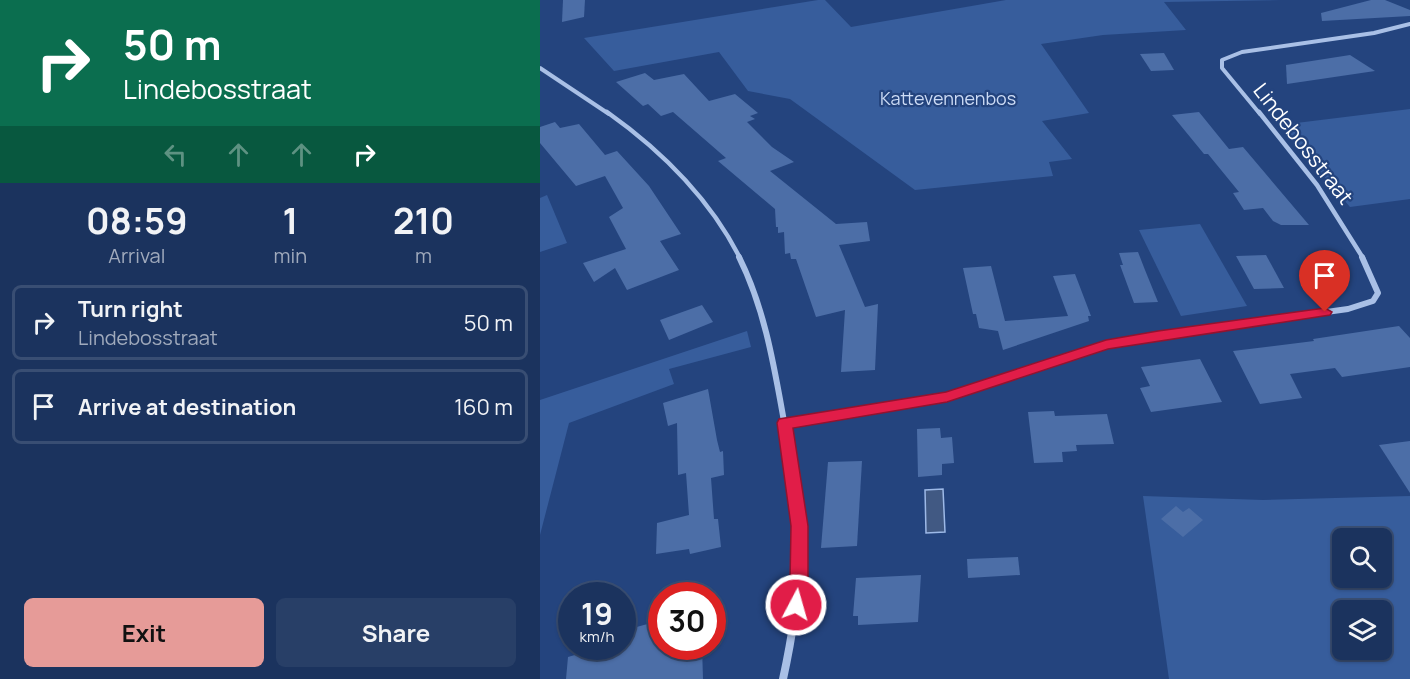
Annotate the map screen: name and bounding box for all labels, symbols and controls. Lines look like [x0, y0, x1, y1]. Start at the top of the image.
text: 50 m [123, 15, 221, 73]
icon: right [24, 24, 102, 102]
text: Lindebosstraat [123, 70, 312, 107]
street label: Lindebosstraat [1248, 77, 1360, 210]
park label: Kattevennenbos [880, 86, 1016, 110]
icon: left [159, 138, 192, 171]
icon: ahead [222, 138, 255, 171]
icon: ahead [285, 138, 318, 171]
icon: right [348, 138, 381, 171]
text: 08:59 [86, 196, 188, 245]
text: 1 [282, 196, 298, 245]
text: 210 [393, 196, 454, 245]
text: Arrival [108, 242, 165, 269]
text: min [274, 242, 307, 269]
text: m [415, 242, 432, 269]
pin [1299, 250, 1350, 312]
icon: arrive [1308, 259, 1341, 292]
text: Turn right [78, 294, 183, 324]
icon: right [27, 306, 60, 339]
text: 50 m [464, 308, 513, 338]
text: Lindebosstraat [78, 324, 218, 351]
icon: arrive [27, 390, 60, 423]
text: Arrive at destination [78, 392, 296, 422]
text: 160 m [454, 392, 513, 422]
map controls [1332, 528, 1392, 660]
button: search [1332, 528, 1392, 588]
position arrow [764, 573, 828, 637]
speed limit sign: 30 [648, 582, 726, 660]
text: 19 [581, 593, 613, 634]
button: Exit [24, 598, 264, 667]
button: Share [276, 598, 516, 667]
button: layers [1332, 600, 1392, 660]
text: km/h [580, 626, 614, 647]

